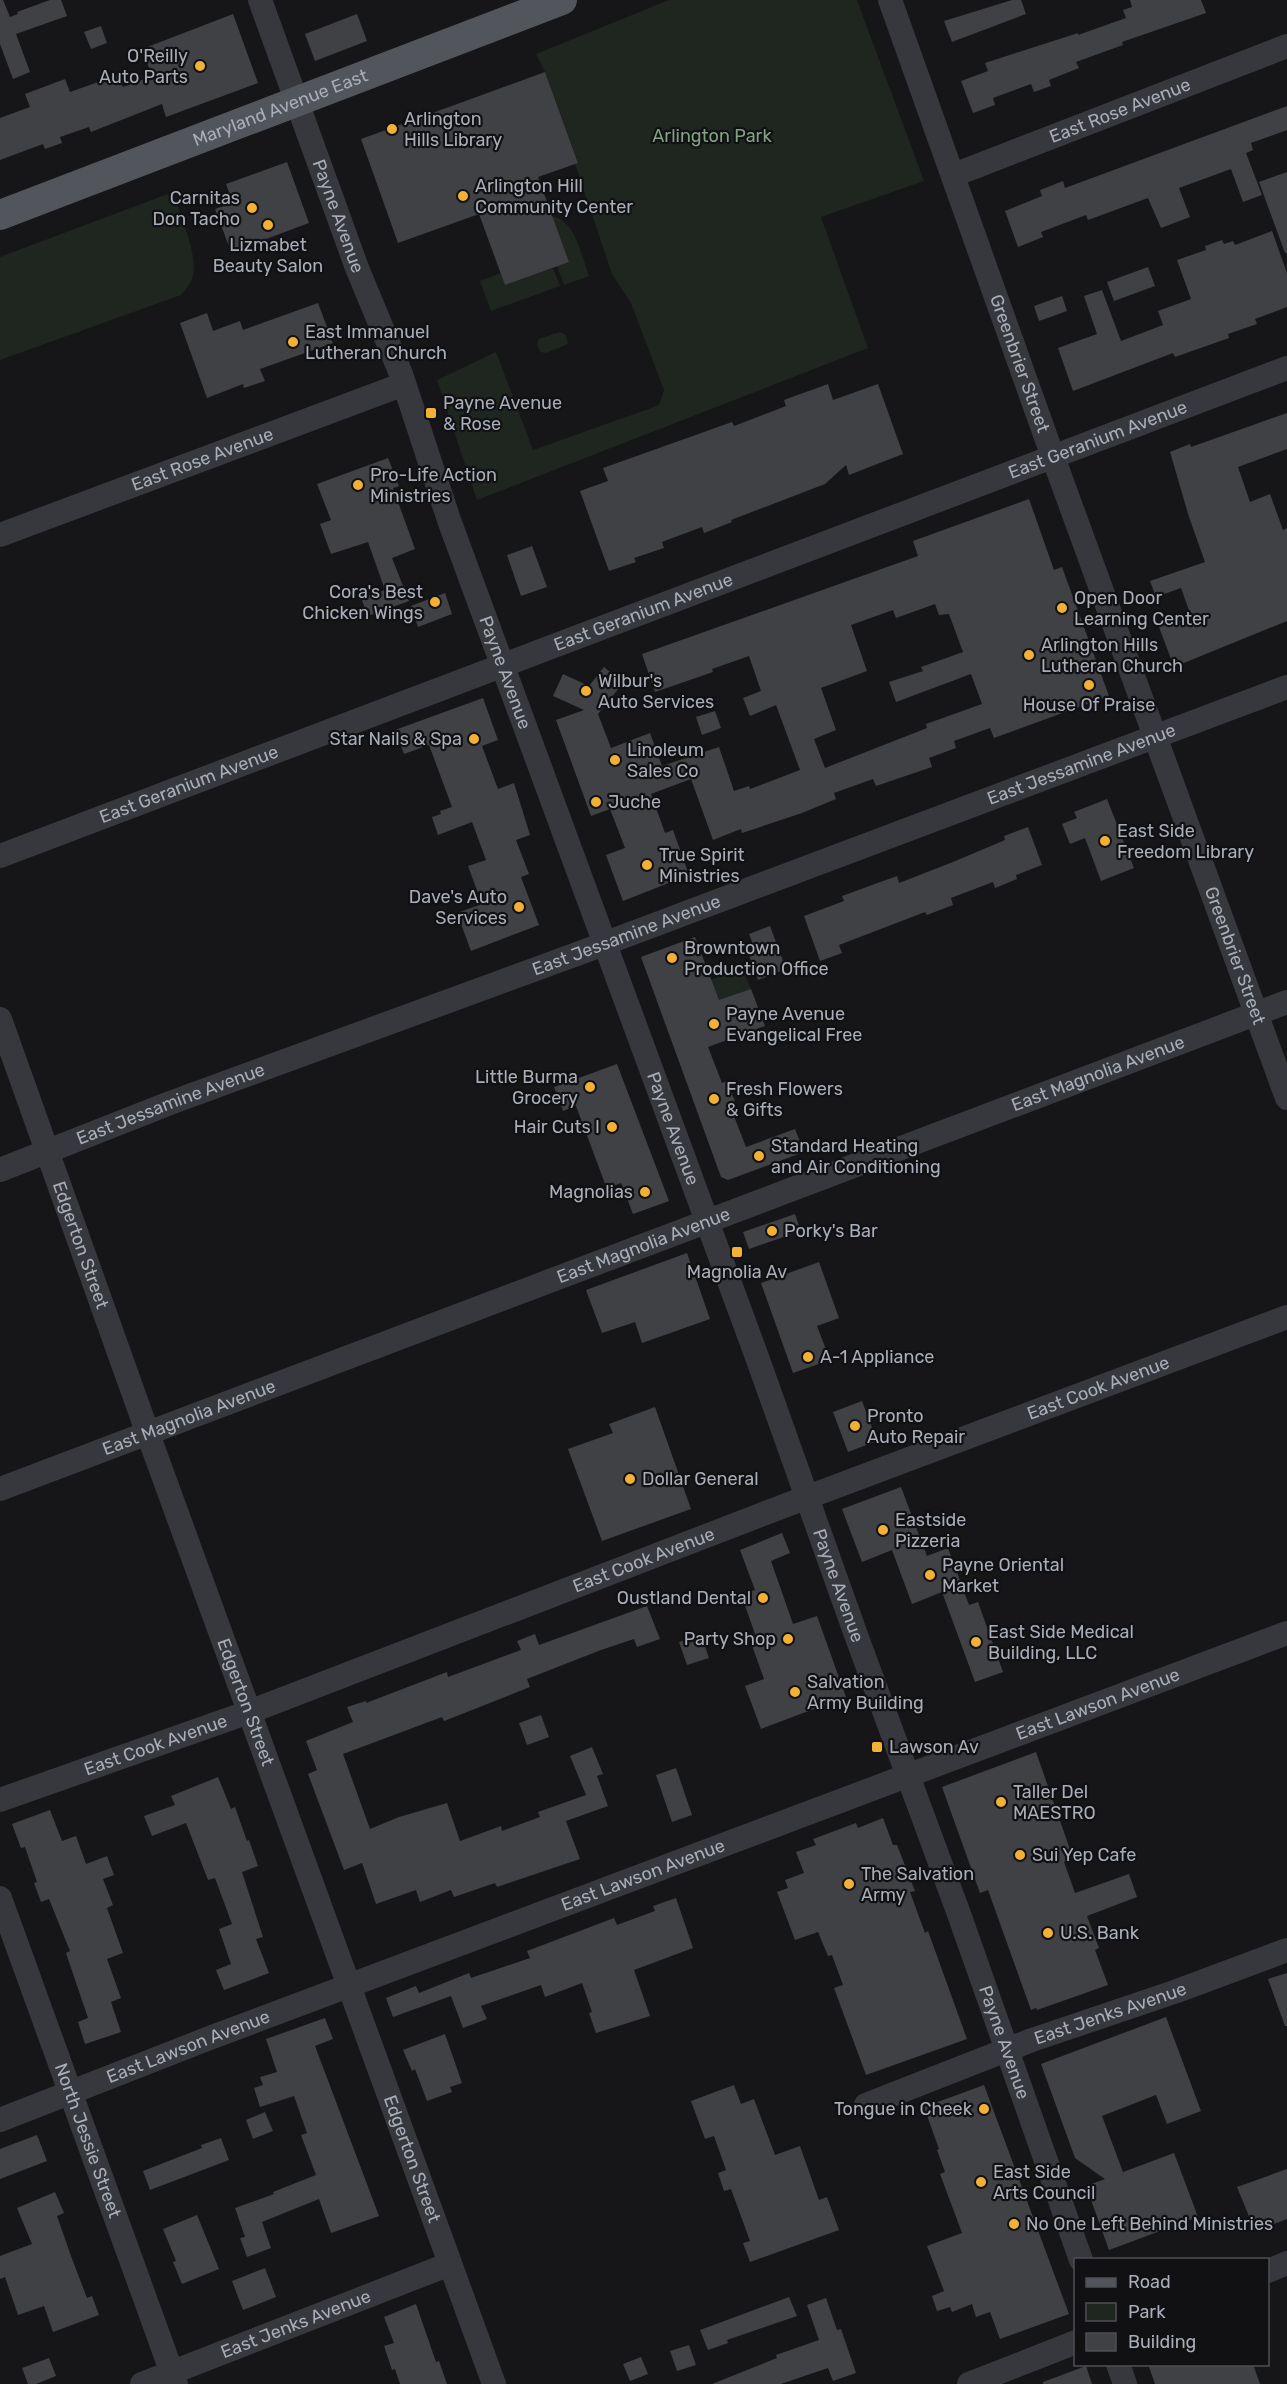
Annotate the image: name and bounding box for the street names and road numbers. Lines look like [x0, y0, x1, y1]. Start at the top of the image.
street label: Maryland Avenue East [190, 64, 371, 151]
street label: East Rose Avenue [1046, 73, 1194, 148]
street label: Payne Avenue [308, 157, 369, 276]
street label: Greenbrier Street [985, 292, 1054, 436]
street label: East Geranium Avenue [1005, 396, 1190, 484]
street label: East Rose Avenue [128, 423, 276, 496]
street label: East Geranium Avenue [551, 568, 736, 656]
street label: Payne Avenue [474, 613, 536, 732]
street label: East Jessamine Avenue [984, 719, 1179, 810]
street label: East Geranium Avenue [96, 740, 281, 828]
street label: Greenbrier Street [1200, 884, 1270, 1027]
street label: East Jessamine Avenue [529, 890, 724, 980]
street label: East Magnolia Avenue [1008, 1031, 1188, 1116]
street label: East Jessamine Avenue [73, 1058, 268, 1150]
street label: Payne Avenue [642, 1069, 704, 1188]
street label: Edgerton Street [48, 1178, 113, 1312]
street label: East Magnolia Avenue [554, 1203, 733, 1288]
street label: East Cook Avenue [1024, 1351, 1172, 1425]
street label: East Magnolia Avenue [99, 1375, 279, 1460]
street label: East Cook Avenue [570, 1523, 718, 1597]
street label: Payne Avenue [808, 1526, 869, 1645]
street label: Edgerton Street [212, 1635, 279, 1769]
street label: East Lawson Avenue [1013, 1663, 1183, 1745]
street label: East Cook Avenue [81, 1710, 230, 1780]
street label: East Lawson Avenue [558, 1834, 728, 1916]
street label: East Jenks Avenue [1031, 1977, 1190, 2049]
street label: Payne Avenue [974, 1983, 1034, 2102]
street label: East Lawson Avenue [103, 2005, 273, 2088]
street label: North Jessie Street [50, 2060, 126, 2221]
street label: Edgerton Street [379, 2092, 445, 2226]
street label: East Jenks Avenue [218, 2285, 374, 2363]

